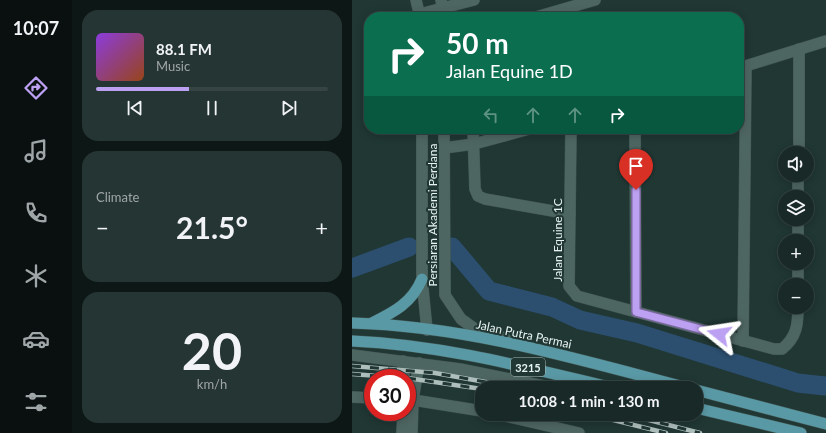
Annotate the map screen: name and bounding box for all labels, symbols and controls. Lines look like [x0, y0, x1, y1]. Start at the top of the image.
text: 10:07 [13, 17, 59, 39]
text: 50 m [446, 26, 509, 60]
icon: right [380, 28, 432, 80]
text: 88.1 FM [156, 40, 212, 58]
text: Music [156, 58, 190, 74]
text: Jalan Equine 1D [446, 60, 573, 82]
icon: directions [22, 74, 50, 102]
icon: previous [124, 97, 146, 119]
icon: pause [201, 97, 223, 119]
icon: next [278, 97, 300, 119]
icon: left [480, 104, 502, 126]
icon: ahead [522, 104, 544, 126]
icon: ahead [564, 104, 586, 126]
icon: right [606, 104, 628, 126]
icon: music [22, 137, 50, 165]
street label: Persiaran Akademi Perdana [425, 144, 440, 286]
map controls [778, 146, 814, 314]
button: sound [778, 146, 814, 182]
pin [619, 149, 653, 190]
icon: arrive [625, 155, 647, 177]
text: Climate [96, 189, 139, 205]
button: layers [778, 190, 814, 226]
street label: Jalan Equine 1C [550, 198, 565, 282]
icon: phone [22, 199, 50, 227]
text: 21.5° [176, 209, 248, 245]
text: − [96, 214, 109, 241]
text: + [315, 214, 328, 241]
button: + [778, 234, 814, 270]
icon: climate [22, 262, 50, 290]
button: − [778, 278, 814, 314]
position arrow [698, 313, 740, 355]
street label: Jalan Putra Permai [475, 317, 573, 351]
text: 20 [182, 319, 242, 381]
icon: car [22, 325, 50, 353]
road number: 3215 [511, 358, 545, 376]
speed limit sign: 30 [364, 369, 416, 421]
text: km/h [197, 376, 227, 392]
icon: filters [22, 388, 50, 416]
text: 10:08 · 1 min · 130 m [519, 392, 659, 410]

